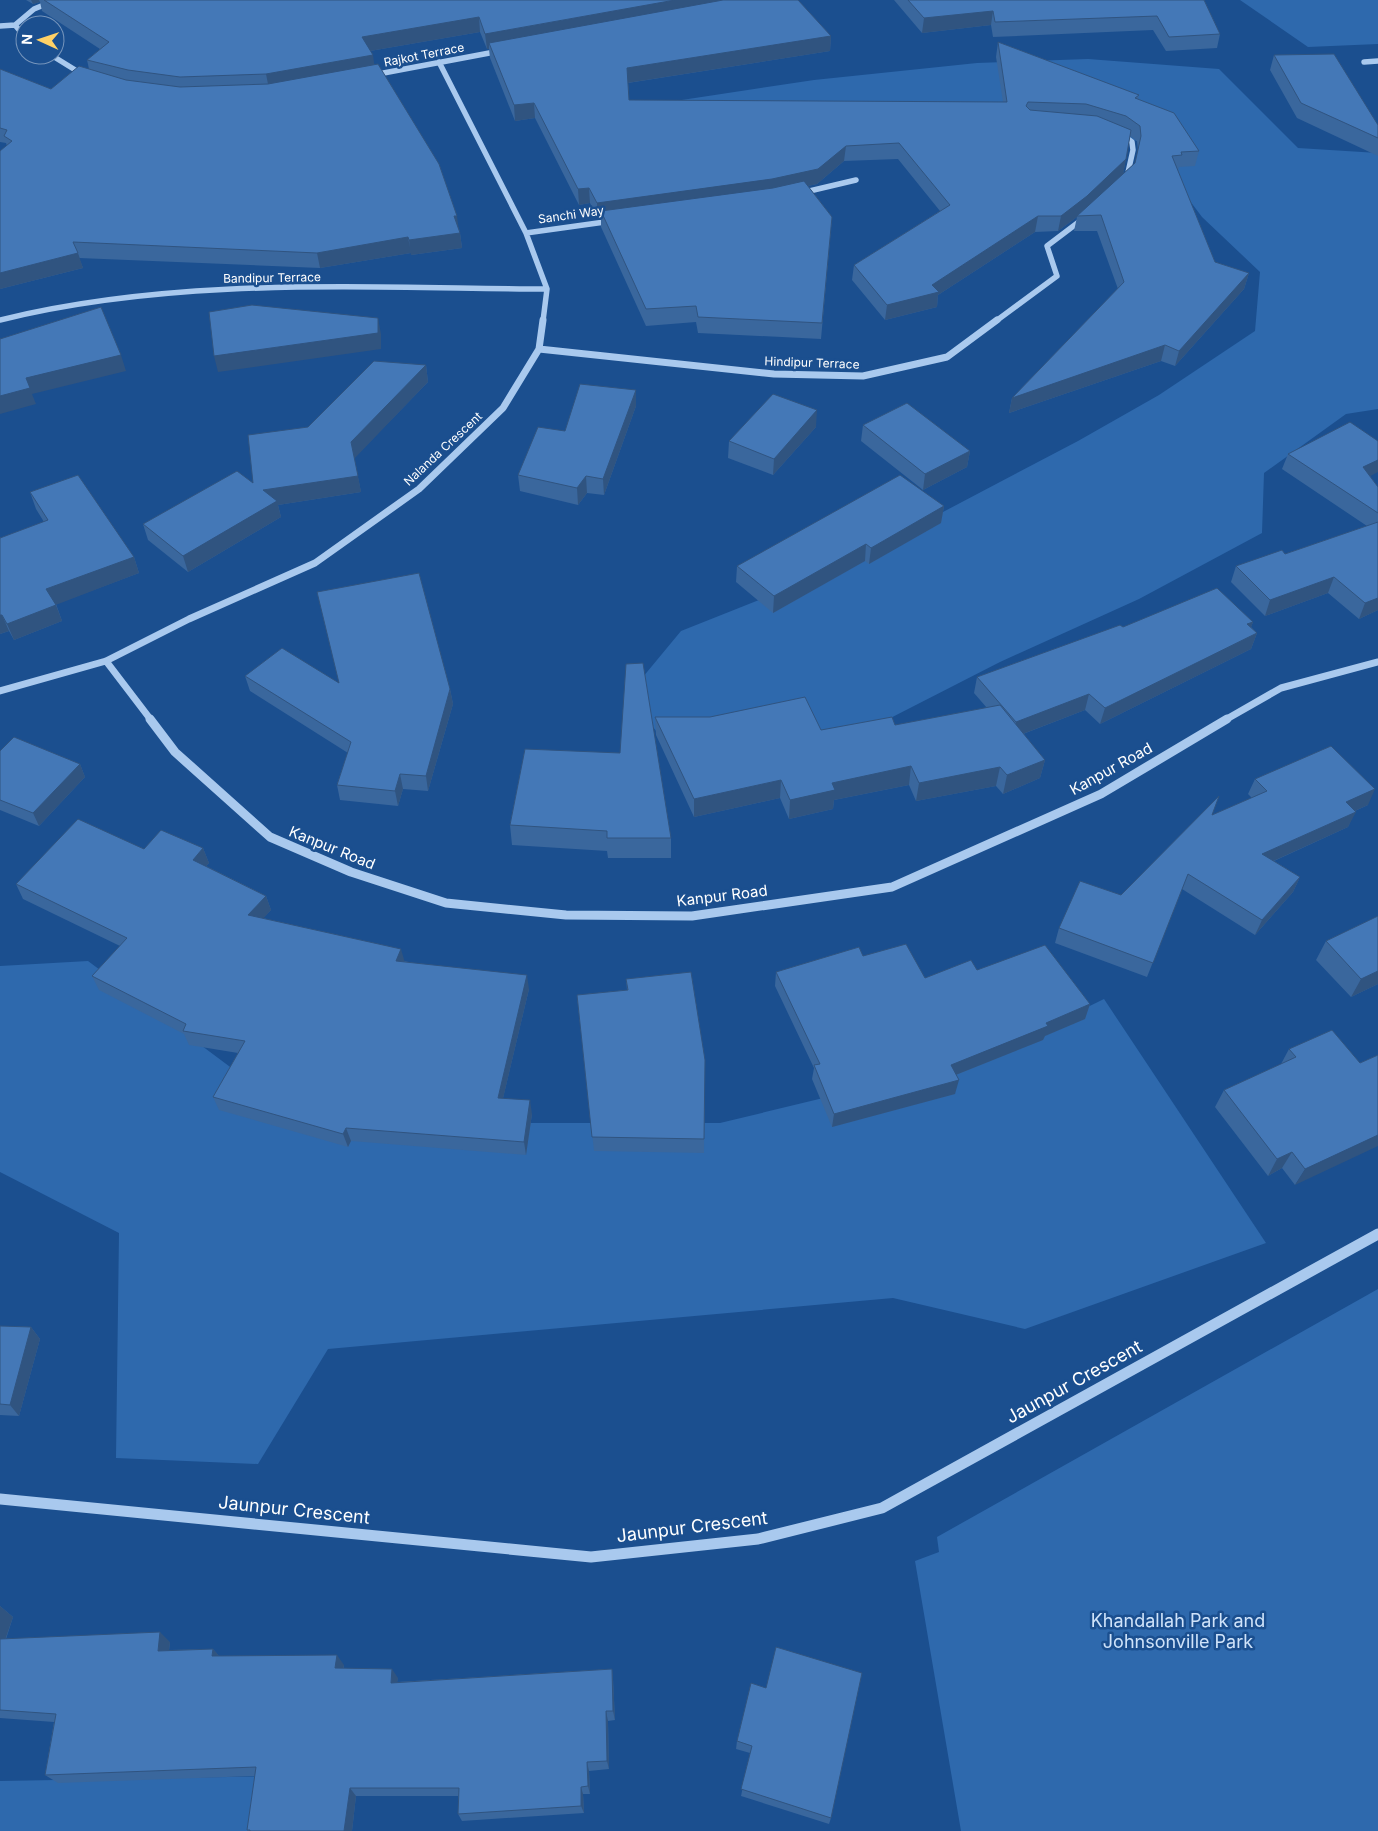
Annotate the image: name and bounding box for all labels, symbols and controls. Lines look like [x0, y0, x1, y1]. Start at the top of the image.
north arrow [15, 15, 65, 65]
text: N [18, 34, 35, 45]
street label: Rajkot Terrace [382, 39, 465, 70]
street label: Sanchi Way [537, 202, 605, 227]
street label: Bandipur Terrace [223, 269, 321, 286]
street label: Hindipur Terrace [764, 353, 860, 372]
street label: Nalanda Crescent [401, 409, 485, 489]
street label: Kanpur Road [1066, 738, 1155, 799]
street label: Kanpur Road [286, 822, 378, 873]
street label: Kanpur Road [675, 881, 768, 911]
street label: Jaunpur Crescent [1002, 1335, 1145, 1428]
street label: Jaunpur Crescent [217, 1491, 371, 1528]
street label: Jaunpur Crescent [615, 1507, 769, 1546]
park label: Khandallah Park and Johnsonville Park [1091, 1610, 1265, 1652]

